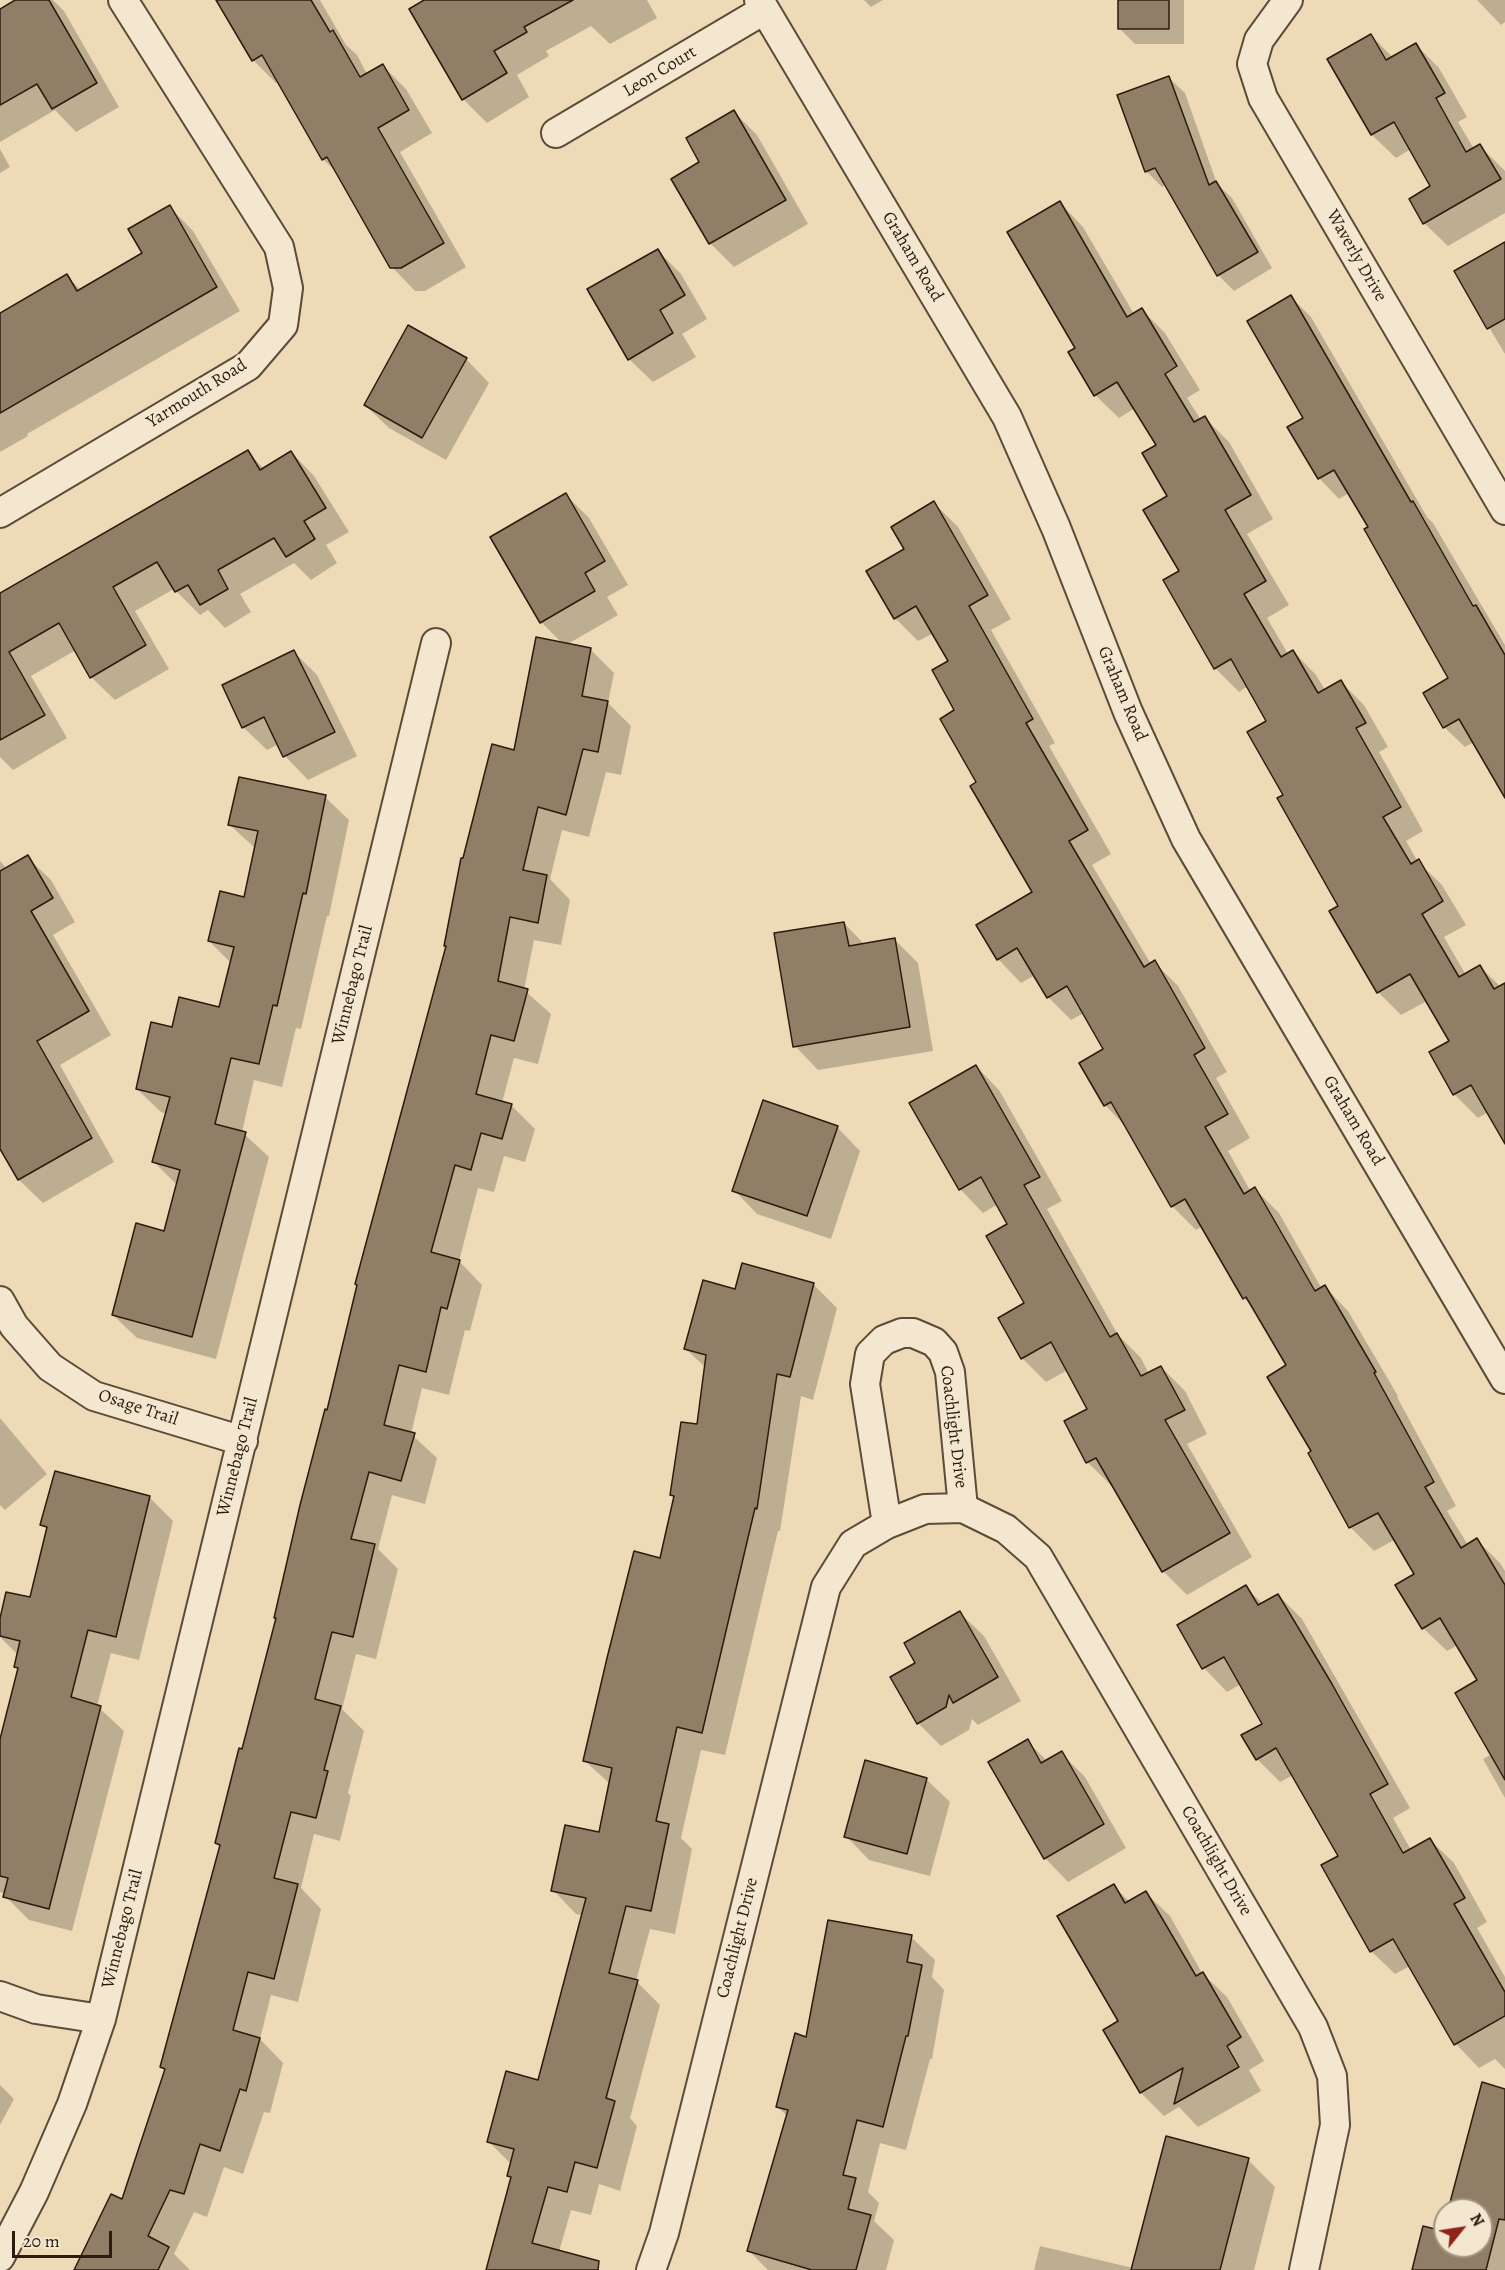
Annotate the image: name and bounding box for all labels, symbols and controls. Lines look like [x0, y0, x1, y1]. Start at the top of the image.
street label: Leon Court [619, 42, 701, 102]
street label: Waverly Drive [1321, 206, 1391, 306]
street label: Graham Road [877, 208, 947, 306]
street label: Yarmouth Road [143, 355, 251, 433]
street label: Graham Road [1092, 643, 1152, 745]
street label: Winnebago Trail [328, 923, 378, 1047]
street label: Graham Road [1318, 1072, 1388, 1170]
street label: Coachlight Drive [935, 1364, 971, 1490]
street label: Osage Trail [95, 1385, 181, 1431]
street label: Winnebago Trail [213, 1395, 263, 1519]
street label: Coachlight Drive [1176, 1802, 1256, 1920]
street label: Winnebago Trail [98, 1867, 148, 1991]
street label: Coachlight Drive [713, 1875, 763, 2001]
north arrow [1433, 2198, 1493, 2258]
text: N [1464, 2209, 1489, 2231]
scale bar [15, 2219, 116, 2257]
text: 20 m [23, 2229, 60, 2253]

